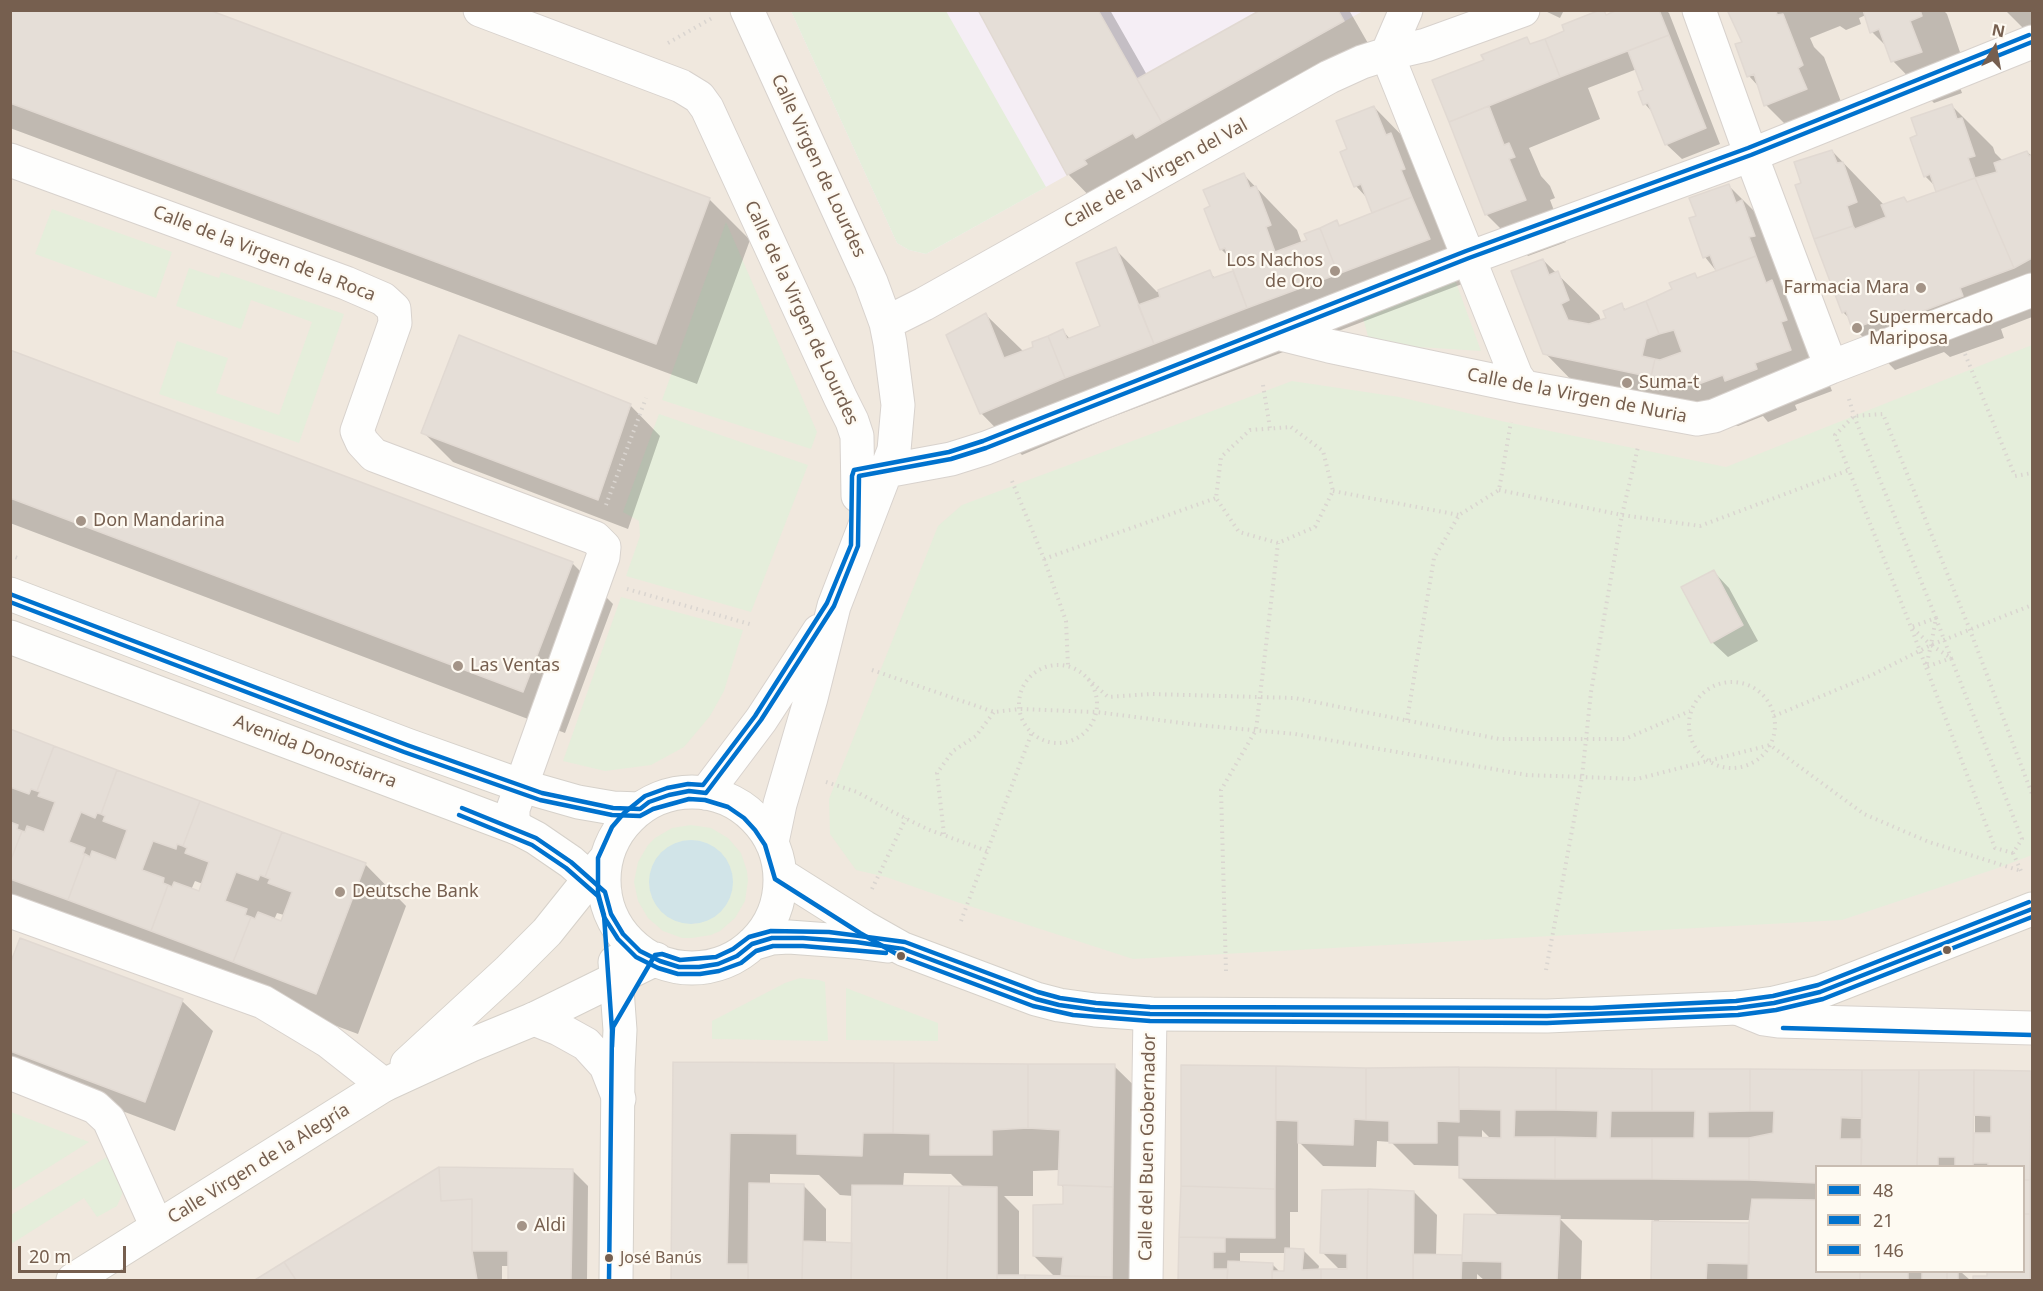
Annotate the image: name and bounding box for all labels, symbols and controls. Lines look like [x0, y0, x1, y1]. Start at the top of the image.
north arrow [1965, 18, 2025, 78]
text: N [1990, 18, 2007, 42]
street label: Calle Virgen de Lourdes [766, 71, 870, 261]
street label: Calle de la Virgen del Val [1061, 115, 1251, 233]
street label: Calle de la Virgen de Lourdes [739, 197, 863, 429]
street label: Calle de la Virgen de la Roca [150, 201, 378, 307]
place label: Los Nachos de Oro [1226, 250, 1323, 292]
marker: Los Nachos de Oro [1328, 264, 1342, 278]
place label: Farmacia Mara [1784, 277, 1909, 299]
marker: Farmacia Mara [1914, 281, 1928, 295]
place label: Supermercado Mariposa [1869, 307, 1993, 350]
marker: Supermercado Mariposa [1850, 321, 1864, 335]
street label: Calle de la Virgen de Nuria [1465, 364, 1689, 428]
place label: Suma-t [1639, 372, 1699, 394]
marker: Suma-t [1620, 376, 1634, 390]
place label: Don Mandarina [93, 510, 225, 532]
marker: Don Mandarina [74, 514, 88, 528]
place label: Las Ventas [470, 655, 560, 677]
marker: Las Ventas [451, 659, 465, 673]
street label: Avenida Donostiarra [230, 711, 400, 793]
place label: Deutsche Bank [352, 881, 479, 903]
marker: Deutsche Bank [333, 885, 347, 899]
unlabelled marker [1941, 944, 1953, 956]
unlabelled marker [895, 950, 907, 962]
street label: Calle del Buen Gobernador [1135, 1033, 1161, 1261]
street label: Calle Virgen de la Alegría [164, 1099, 354, 1229]
legend [1815, 1165, 2025, 1273]
text: 48 [1873, 1178, 1894, 1202]
text: 21 [1873, 1208, 1894, 1232]
place label: Aldi [534, 1215, 566, 1237]
marker: Aldi [515, 1219, 529, 1233]
scale bar [21, 1234, 129, 1272]
text: 146 [1873, 1238, 1904, 1262]
text: 20 m [29, 1244, 71, 1268]
place label: José Banús [620, 1248, 702, 1268]
marker: José Banús [603, 1252, 615, 1264]

